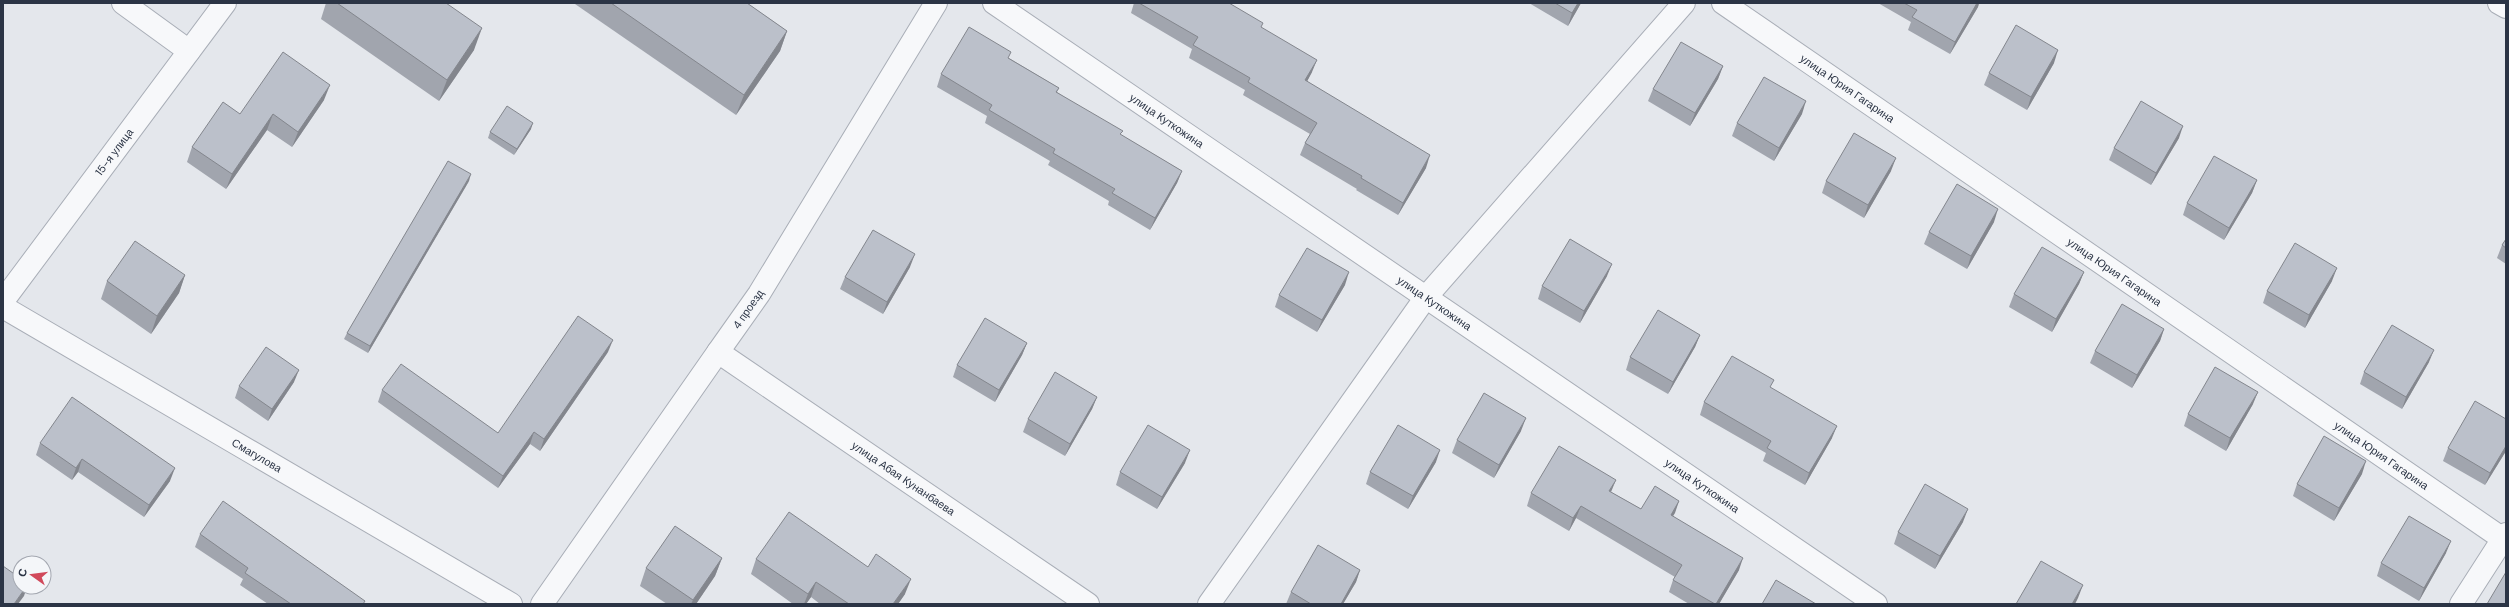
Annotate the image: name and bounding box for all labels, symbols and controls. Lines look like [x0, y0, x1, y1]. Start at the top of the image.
street label: улица Юрия Гагарина [1798, 51, 1898, 126]
street label: улица Куткожина [1127, 90, 1207, 151]
street label: 15-я улица [92, 125, 137, 178]
street label: улица Юрия Гагарина [2065, 235, 2165, 310]
street label: улица Куткожина [1395, 273, 1475, 334]
street label: 4 проезд [729, 286, 767, 331]
street label: улица Юрия Гагарина [2332, 418, 2432, 493]
street label: Смагулова [229, 435, 285, 476]
street label: улица Абая Кунанбаева [849, 438, 959, 519]
street label: улица Куткожина [1662, 455, 1743, 516]
north arrow [12, 555, 52, 595]
text: С [15, 567, 30, 578]

